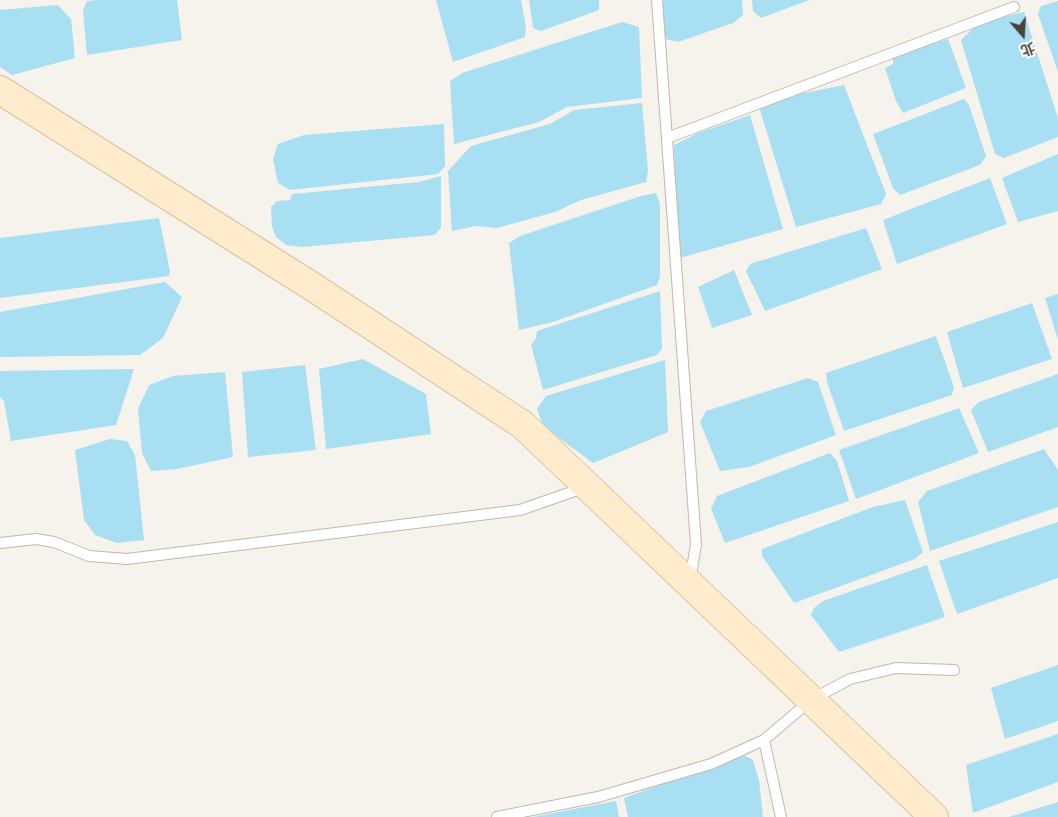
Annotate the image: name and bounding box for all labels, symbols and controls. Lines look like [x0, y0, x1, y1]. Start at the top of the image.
north arrow [998, 10, 1048, 60]
text: 北 [1018, 38, 1038, 61]

